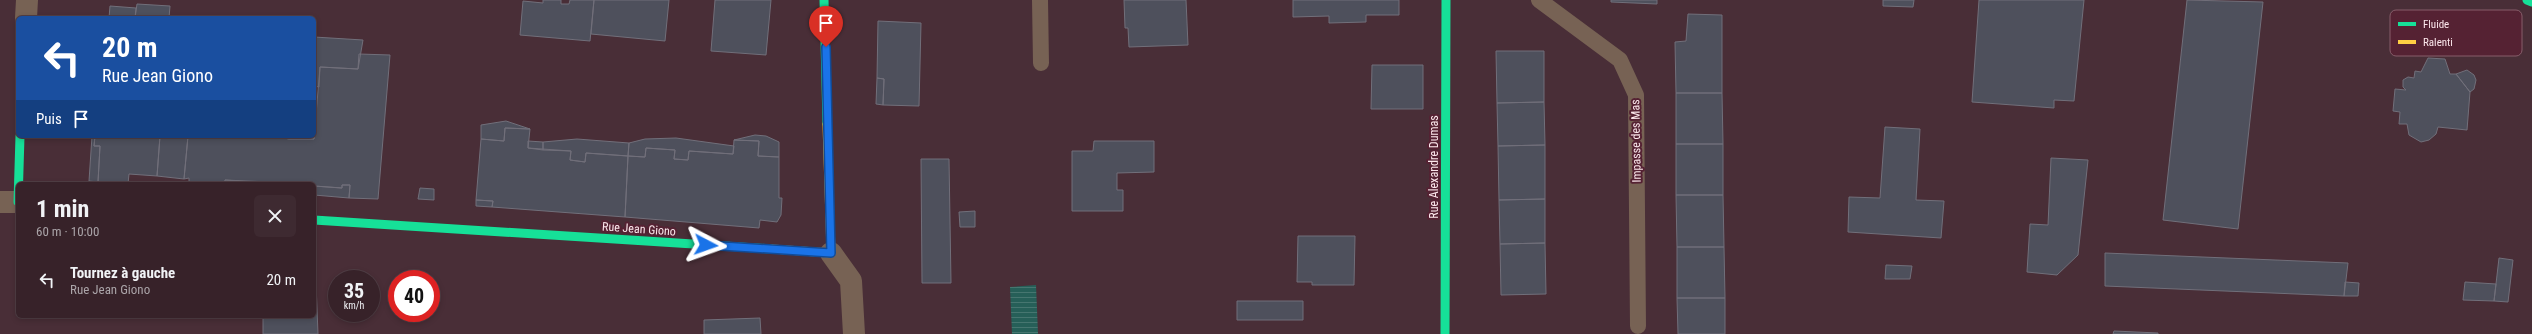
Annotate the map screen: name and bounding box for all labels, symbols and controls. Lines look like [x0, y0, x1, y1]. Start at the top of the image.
pin [809, 6, 843, 47]
legend [2390, 10, 2522, 56]
icon: arrive [815, 12, 837, 34]
text: Fluide [2423, 18, 2449, 31]
text: 20 m [102, 31, 158, 64]
icon: left [36, 32, 88, 84]
text: Ralenti [2423, 36, 2453, 49]
text: Rue Jean Giono [102, 65, 213, 86]
street label: Impasse des Mas [1628, 99, 1644, 183]
icon: arrive [70, 108, 92, 130]
text: Puis [36, 110, 62, 128]
street label: Rue Alexandre Dumas [1427, 115, 1441, 219]
text: 1 min [36, 195, 89, 223]
button: close [254, 195, 296, 237]
street label: Rue Jean Giono [602, 219, 676, 239]
text: 60 m · 10:00 [36, 224, 99, 239]
position arrow [685, 224, 727, 266]
text: Tournez à gauche [70, 264, 175, 282]
icon: left [36, 269, 58, 291]
speed limit sign: 40 [388, 270, 440, 322]
text: 20 m [266, 271, 296, 289]
text: 35 [344, 279, 364, 303]
text: Rue Jean Giono [70, 282, 150, 297]
text: km/h [344, 300, 364, 311]

